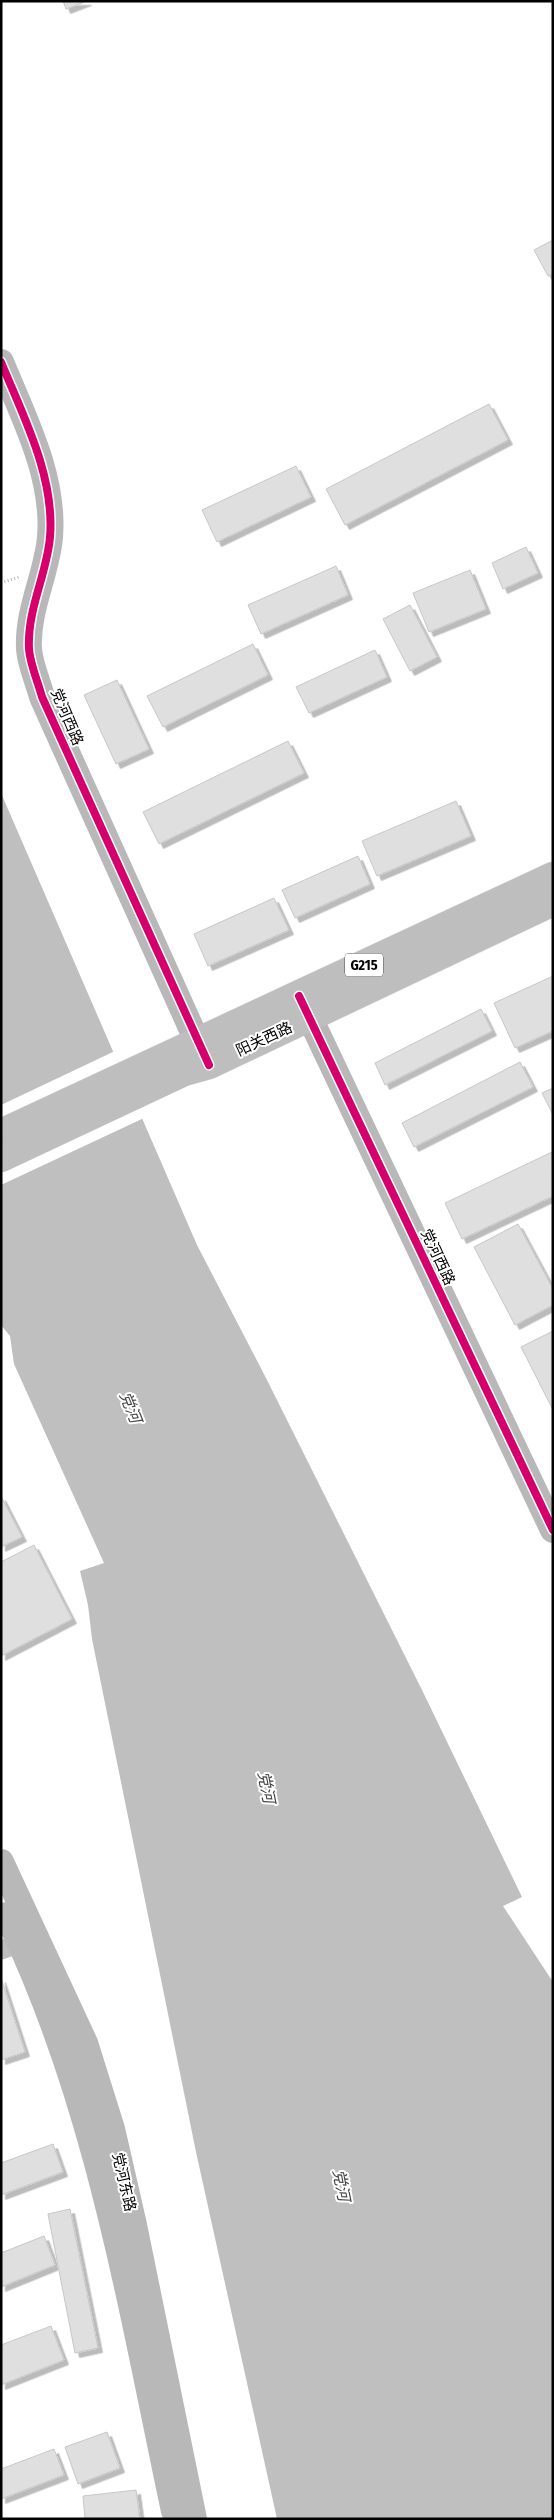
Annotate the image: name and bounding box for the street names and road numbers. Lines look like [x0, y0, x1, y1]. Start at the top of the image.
street label: 党河西路 [47, 686, 87, 748]
road number: G215 [345, 954, 383, 976]
street label: 阳关西路 [233, 1018, 295, 1060]
street label: 党河西路 [417, 1226, 459, 1288]
street label: 党河东路 [108, 2151, 140, 2213]

